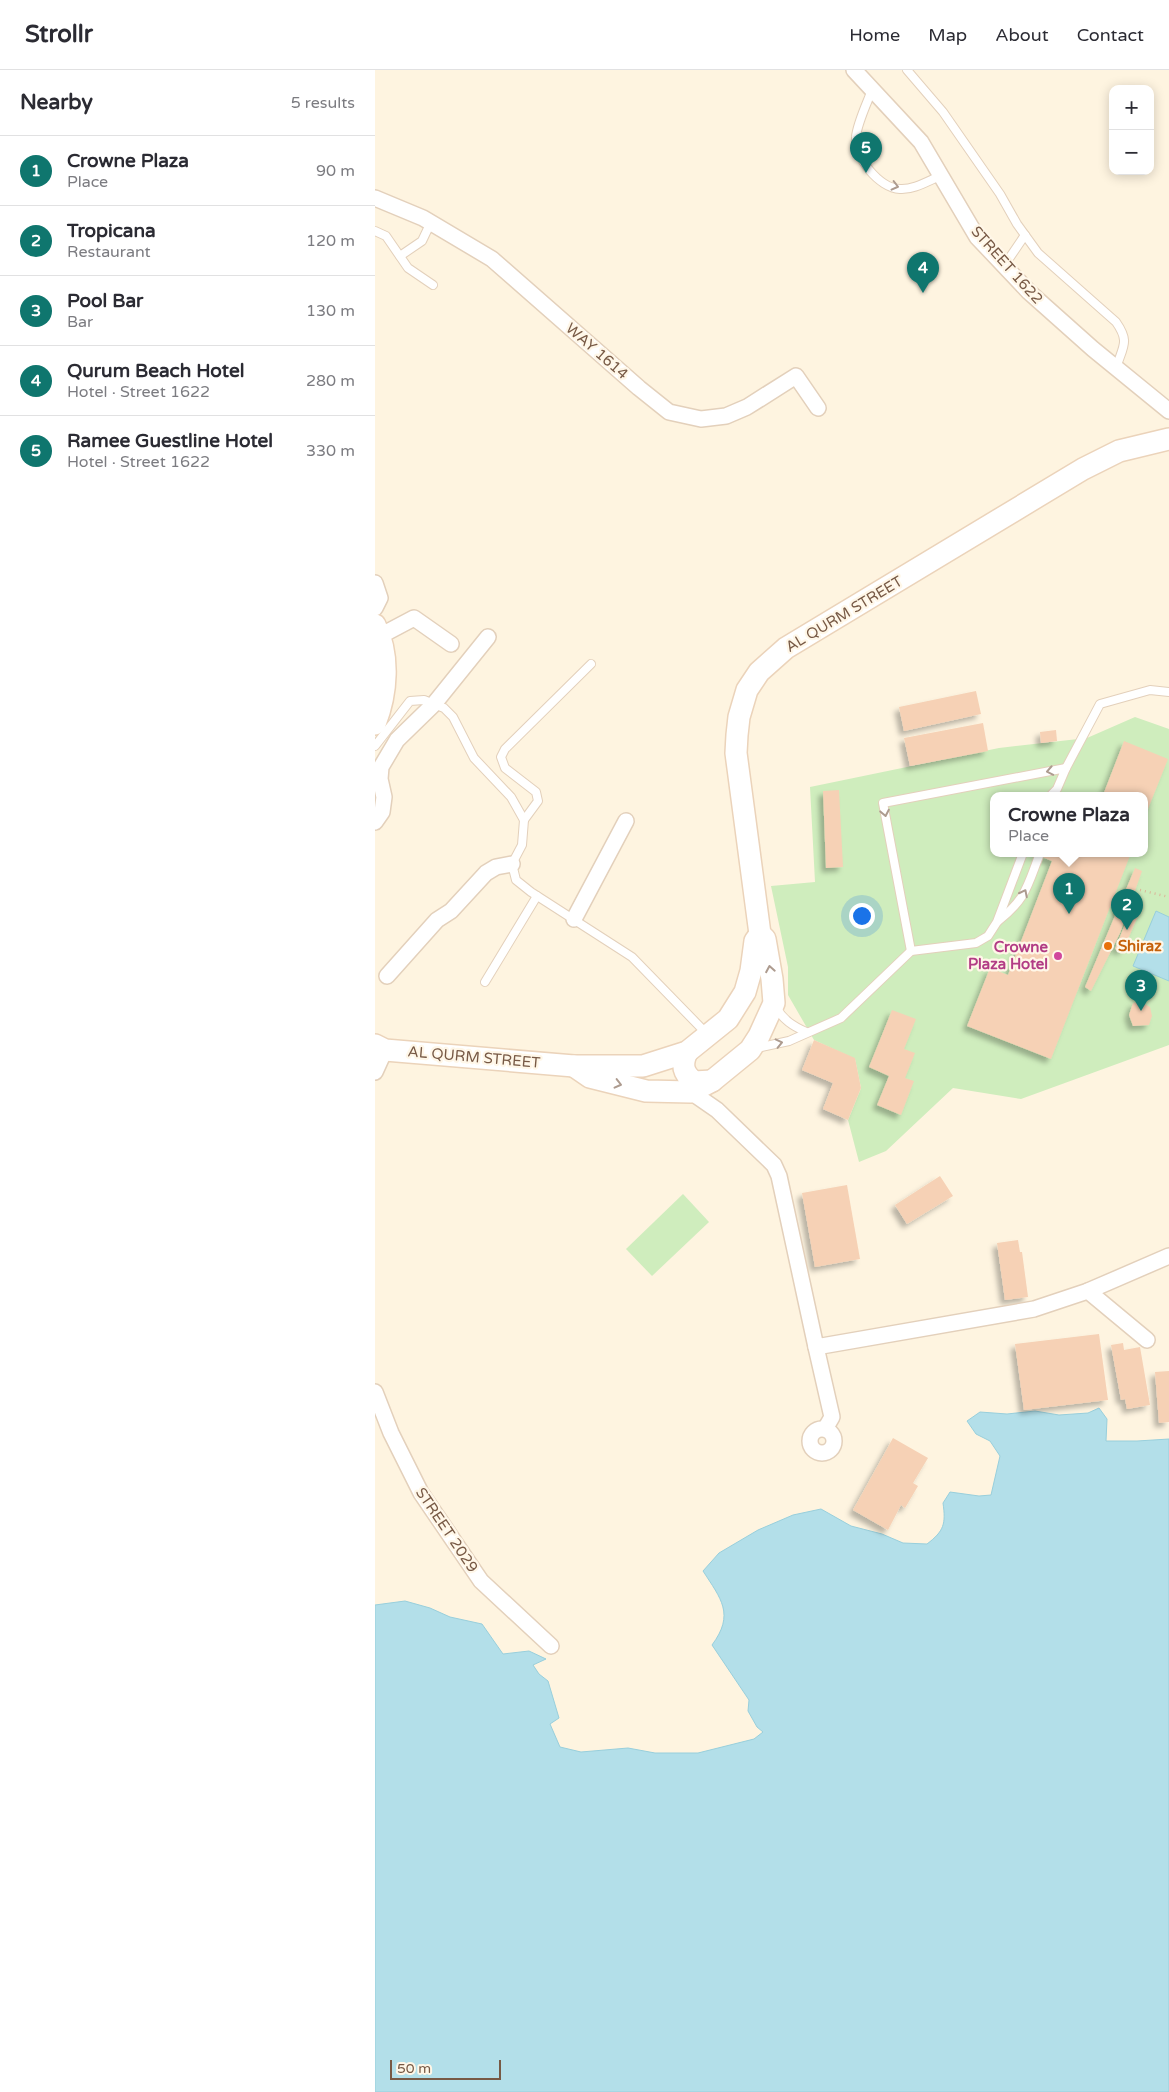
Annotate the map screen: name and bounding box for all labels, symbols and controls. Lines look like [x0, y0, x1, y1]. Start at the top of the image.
text: Strollr [25, 20, 93, 49]
text: Home [849, 24, 900, 46]
text: Map [928, 24, 967, 46]
text: About [995, 24, 1049, 46]
text: Contact [1077, 24, 1144, 46]
map controls [1109, 85, 1154, 175]
button: + [1109, 85, 1154, 130]
text: Nearby [20, 90, 93, 115]
text: 5 results [291, 93, 355, 113]
button: − [1109, 130, 1154, 175]
pin: 5 [850, 132, 882, 173]
text: Crowne Plaza [67, 150, 189, 172]
text: 1 [31, 161, 41, 181]
text: 90 m [316, 161, 355, 181]
text: Place [67, 172, 108, 192]
one-way arrow [891, 180, 900, 191]
text: Tropicana [67, 220, 156, 242]
street label: STREET 1622 [967, 222, 1047, 308]
text: 2 [31, 231, 41, 251]
text: 120 m [306, 231, 355, 251]
text: Restaurant [67, 242, 151, 262]
pin: 4 [907, 252, 939, 293]
text: Pool Bar [67, 290, 143, 312]
text: 3 [31, 301, 41, 321]
text: 130 m [306, 301, 355, 321]
text: Bar [67, 312, 93, 332]
street label: WAY 1614 [562, 319, 632, 383]
text: Qurum Beach Hotel [67, 360, 244, 382]
text: 4 [31, 371, 41, 391]
text: 280 m [306, 371, 355, 391]
text: Hotel · Street 1622 [67, 382, 210, 402]
text: Ramee Guestline Hotel [67, 430, 273, 452]
text: 5 [31, 441, 41, 461]
text: 330 m [306, 441, 355, 461]
text: Hotel · Street 1622 [67, 452, 210, 472]
street label: AL QURM STREET [782, 572, 906, 656]
one-way arrow [1045, 765, 1054, 775]
popup [990, 792, 1148, 857]
text: Crowne Plaza [1008, 804, 1130, 826]
one-way arrow [880, 809, 890, 817]
text: Place [1008, 826, 1049, 846]
pin: 1 [1053, 873, 1085, 914]
one-way arrow [1018, 889, 1028, 898]
pin: 2 [1111, 889, 1143, 930]
your location [849, 903, 875, 929]
place label: Shiraz [1118, 937, 1162, 955]
place label: Crowne Plaza Hotel [968, 938, 1048, 973]
marker: Shiraz [1102, 940, 1114, 952]
marker: Crowne Plaza Hotel [1052, 950, 1064, 962]
one-way arrow [766, 965, 776, 974]
pin: 3 [1125, 970, 1157, 1011]
one-way arrow [775, 1038, 783, 1049]
street label: AL QURM STREET [407, 1042, 541, 1072]
one-way arrow [614, 1078, 623, 1089]
street label: STREET 2029 [412, 1484, 482, 1576]
scale bar [390, 2057, 501, 2080]
text: 50 m [397, 2060, 431, 2077]

